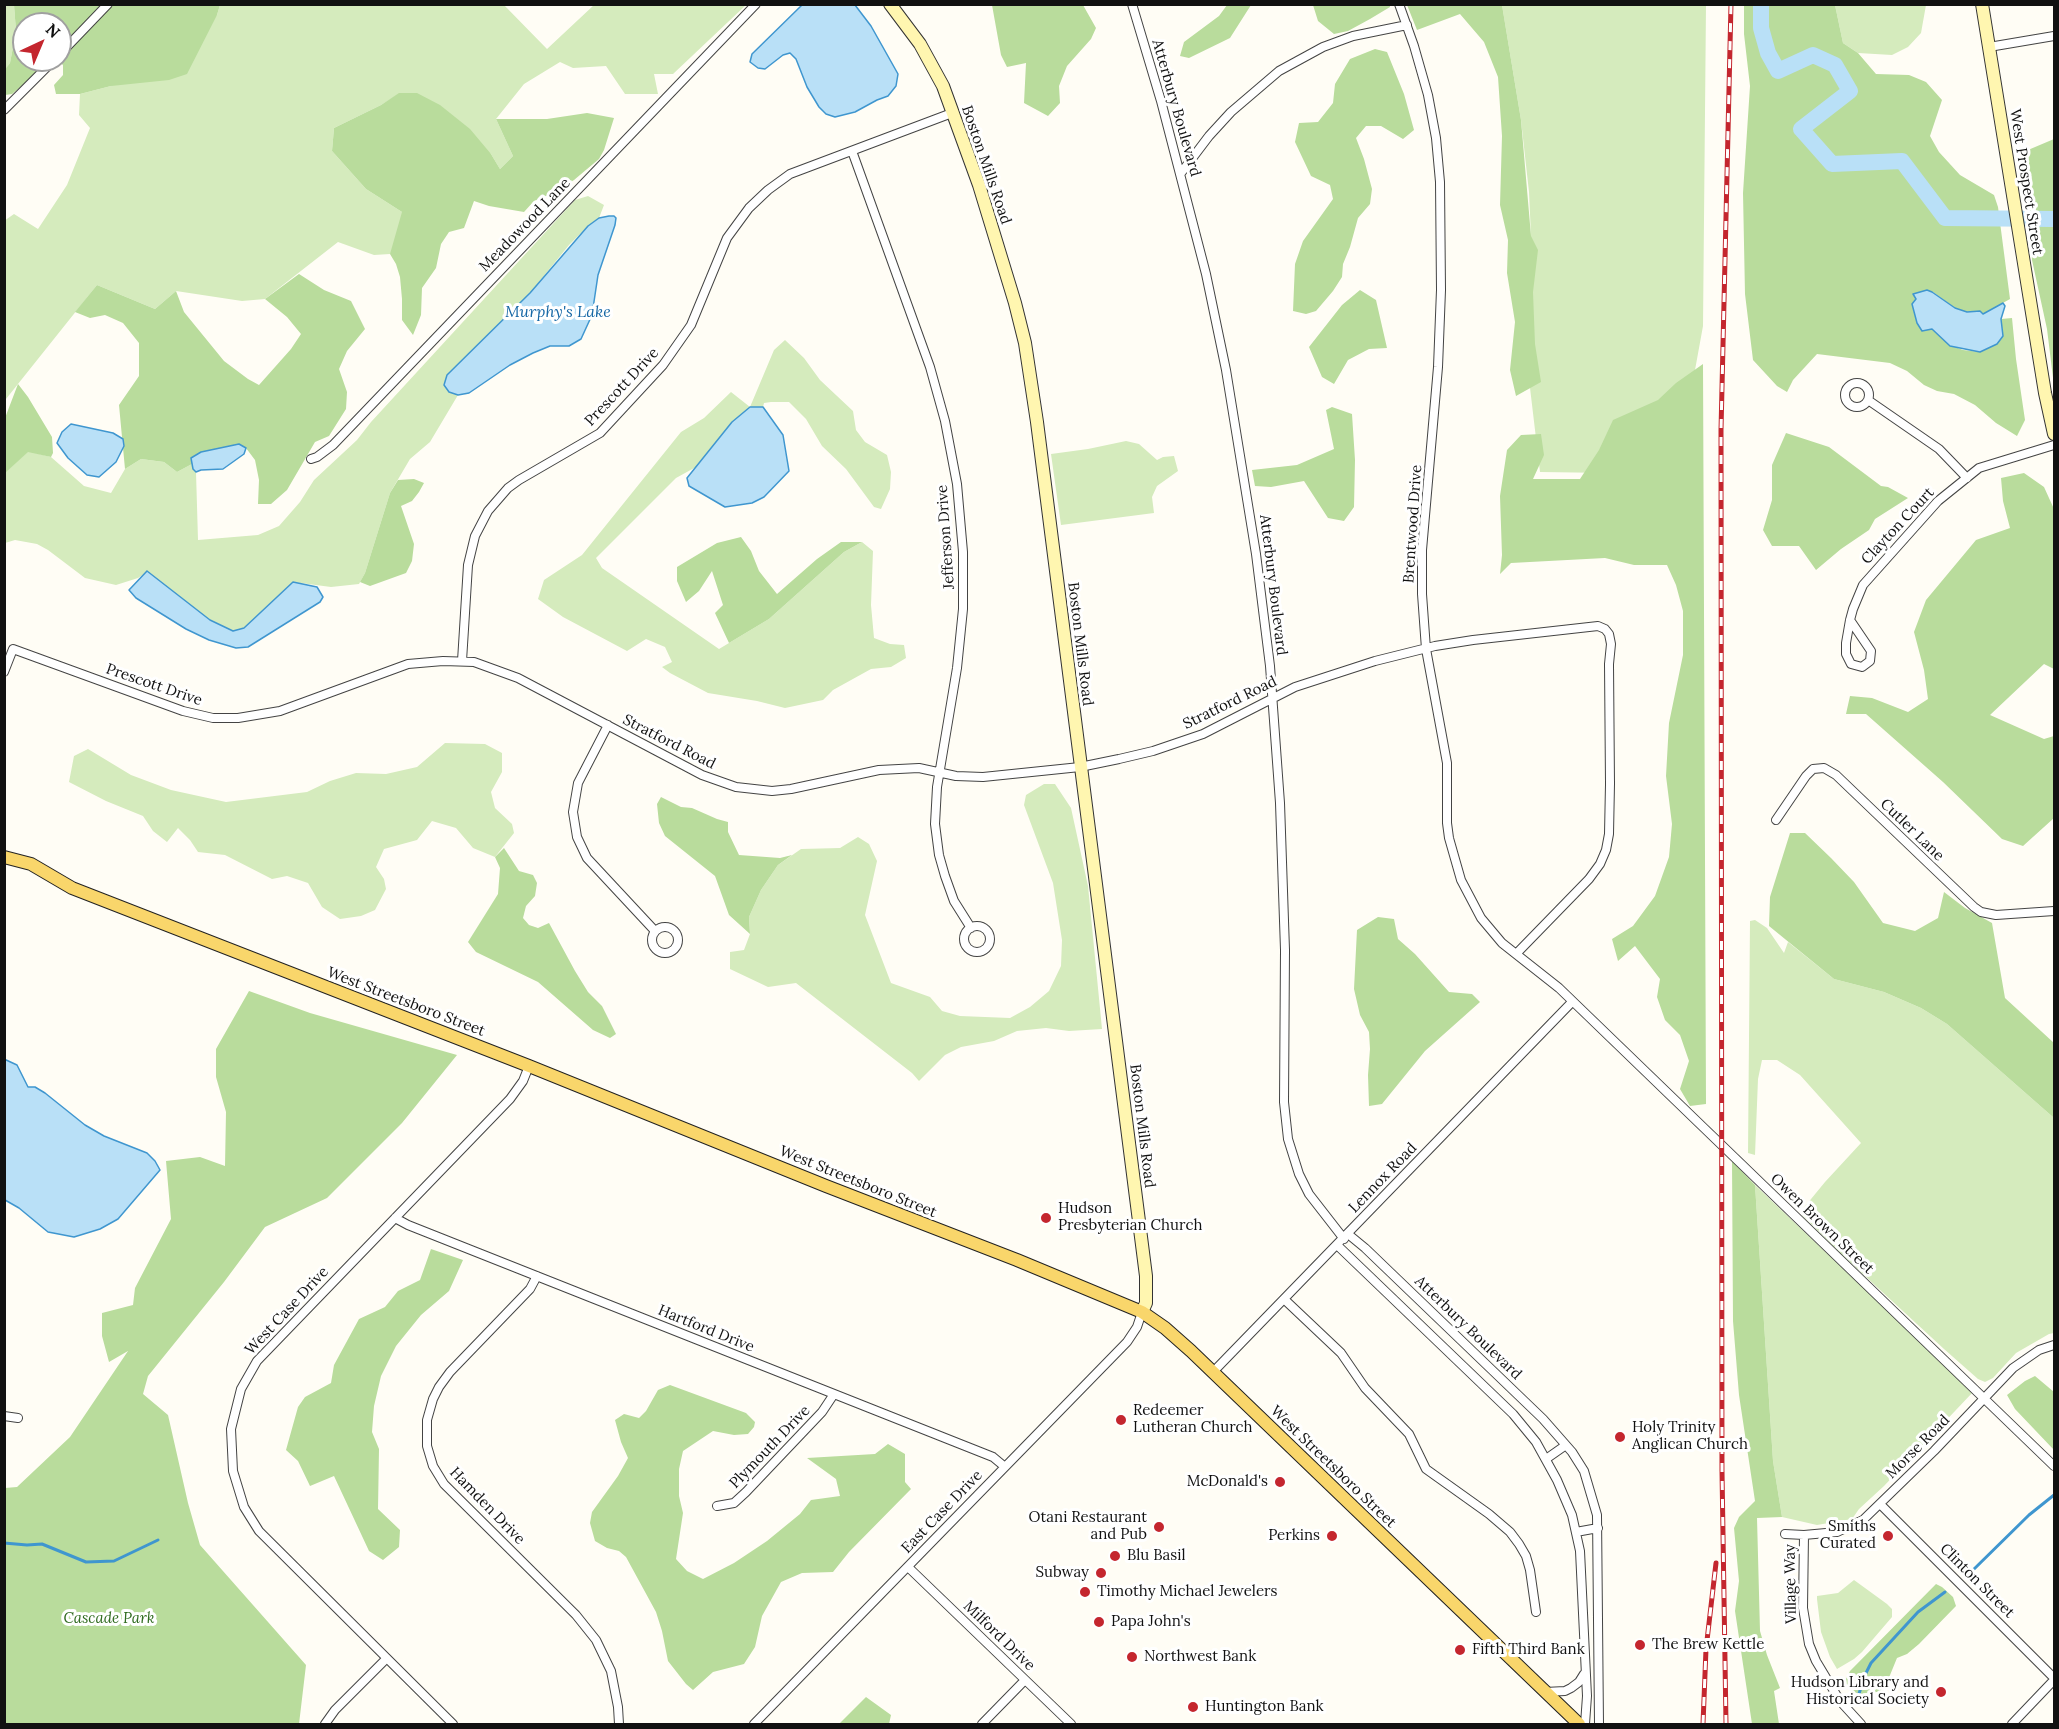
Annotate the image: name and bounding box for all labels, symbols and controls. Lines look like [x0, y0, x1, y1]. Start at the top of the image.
north arrow [12, 12, 72, 72]
text: N [42, 19, 65, 42]
street label: Atterbury Boulevard [1148, 37, 1204, 179]
street label: Boston Mills Road [957, 103, 1015, 227]
street label: West Prospect Street [2006, 108, 2046, 256]
street label: Meadowood Lane [476, 174, 574, 276]
water label: Murphy's Lake [505, 302, 611, 322]
street label: Prescott Drive [581, 344, 663, 430]
street label: Brentwood Drive [1400, 464, 1426, 584]
street label: Jefferson Drive [933, 484, 959, 590]
street label: Clayton Court [1858, 484, 1938, 568]
street label: Atterbury Boulevard [1255, 514, 1291, 656]
street label: Boston Mills Road [1063, 581, 1097, 707]
street label: Prescott Drive [104, 660, 204, 710]
street label: Stratford Road [1180, 673, 1280, 733]
street label: Stratford Road [619, 711, 719, 773]
street label: Cutler Lane [1876, 795, 1948, 865]
street label: West Streetsboro Street [324, 964, 488, 1040]
street label: Boston Mills Road [1125, 1063, 1159, 1189]
street label: Lennox Road [1345, 1139, 1421, 1217]
street label: West Streetsboro Street [777, 1142, 939, 1222]
street label: Owen Brown Street [1767, 1170, 1877, 1278]
place label: Hudson Presbyterian Church [1058, 1200, 1202, 1235]
marker: Hudson Presbyterian Church [1039, 1211, 1053, 1225]
street label: West Case Drive [242, 1263, 332, 1359]
street label: Atterbury Boulevard [1411, 1272, 1525, 1384]
street label: Hartford Drive [655, 1301, 757, 1357]
street label: Plymouth Drive [726, 1402, 814, 1492]
place label: Redeemer Lutheran Church [1133, 1402, 1253, 1437]
street label: West Streetsboro Street [1266, 1402, 1400, 1532]
street label: Morse Road [1882, 1411, 1954, 1483]
marker: Redeemer Lutheran Church [1114, 1413, 1128, 1427]
place label: Holy Trinity Anglican Church [1632, 1419, 1748, 1454]
marker: Holy Trinity Anglican Church [1613, 1430, 1627, 1444]
street label: Hamden Drive [446, 1464, 528, 1548]
street label: East Case Drive [898, 1467, 986, 1557]
place label: McDonald's [1187, 1473, 1268, 1491]
marker: McDonald's [1273, 1475, 1287, 1489]
place label: Otani Restaurant and Pub [1029, 1509, 1147, 1544]
place label: Smiths Curated [1820, 1518, 1876, 1553]
marker: Otani Restaurant and Pub [1152, 1520, 1166, 1534]
place label: Perkins [1268, 1527, 1320, 1545]
marker: Perkins [1325, 1529, 1339, 1543]
marker: Smiths Curated [1881, 1529, 1895, 1543]
street label: Clinton Street [1936, 1540, 2018, 1622]
street label: Village Way [1781, 1544, 1801, 1624]
place label: Blu Basil [1127, 1547, 1185, 1565]
marker: Blu Basil [1108, 1549, 1122, 1563]
place label: Subway [1036, 1564, 1089, 1582]
marker: Subway [1094, 1566, 1108, 1580]
place label: Timothy Michael Jewelers [1097, 1583, 1277, 1601]
marker: Timothy Michael Jewelers [1078, 1585, 1092, 1599]
street label: Milford Drive [959, 1597, 1039, 1675]
park label: Cascade Park [63, 1610, 155, 1628]
place label: Papa John's [1111, 1613, 1191, 1631]
marker: Papa John's [1092, 1615, 1106, 1629]
place label: The Brew Kettle [1652, 1636, 1764, 1654]
marker: The Brew Kettle [1633, 1638, 1647, 1652]
place label: Fifth Third Bank [1472, 1641, 1585, 1659]
marker: Fifth Third Bank [1453, 1643, 1467, 1657]
place label: Northwest Bank [1144, 1648, 1256, 1666]
marker: Northwest Bank [1125, 1650, 1139, 1664]
place label: Hudson Library and Historical Society [1791, 1674, 1929, 1709]
marker: Hudson Library and Historical Society [1934, 1685, 1948, 1699]
place label: Huntington Bank [1205, 1698, 1324, 1716]
marker: Huntington Bank [1186, 1700, 1200, 1714]

